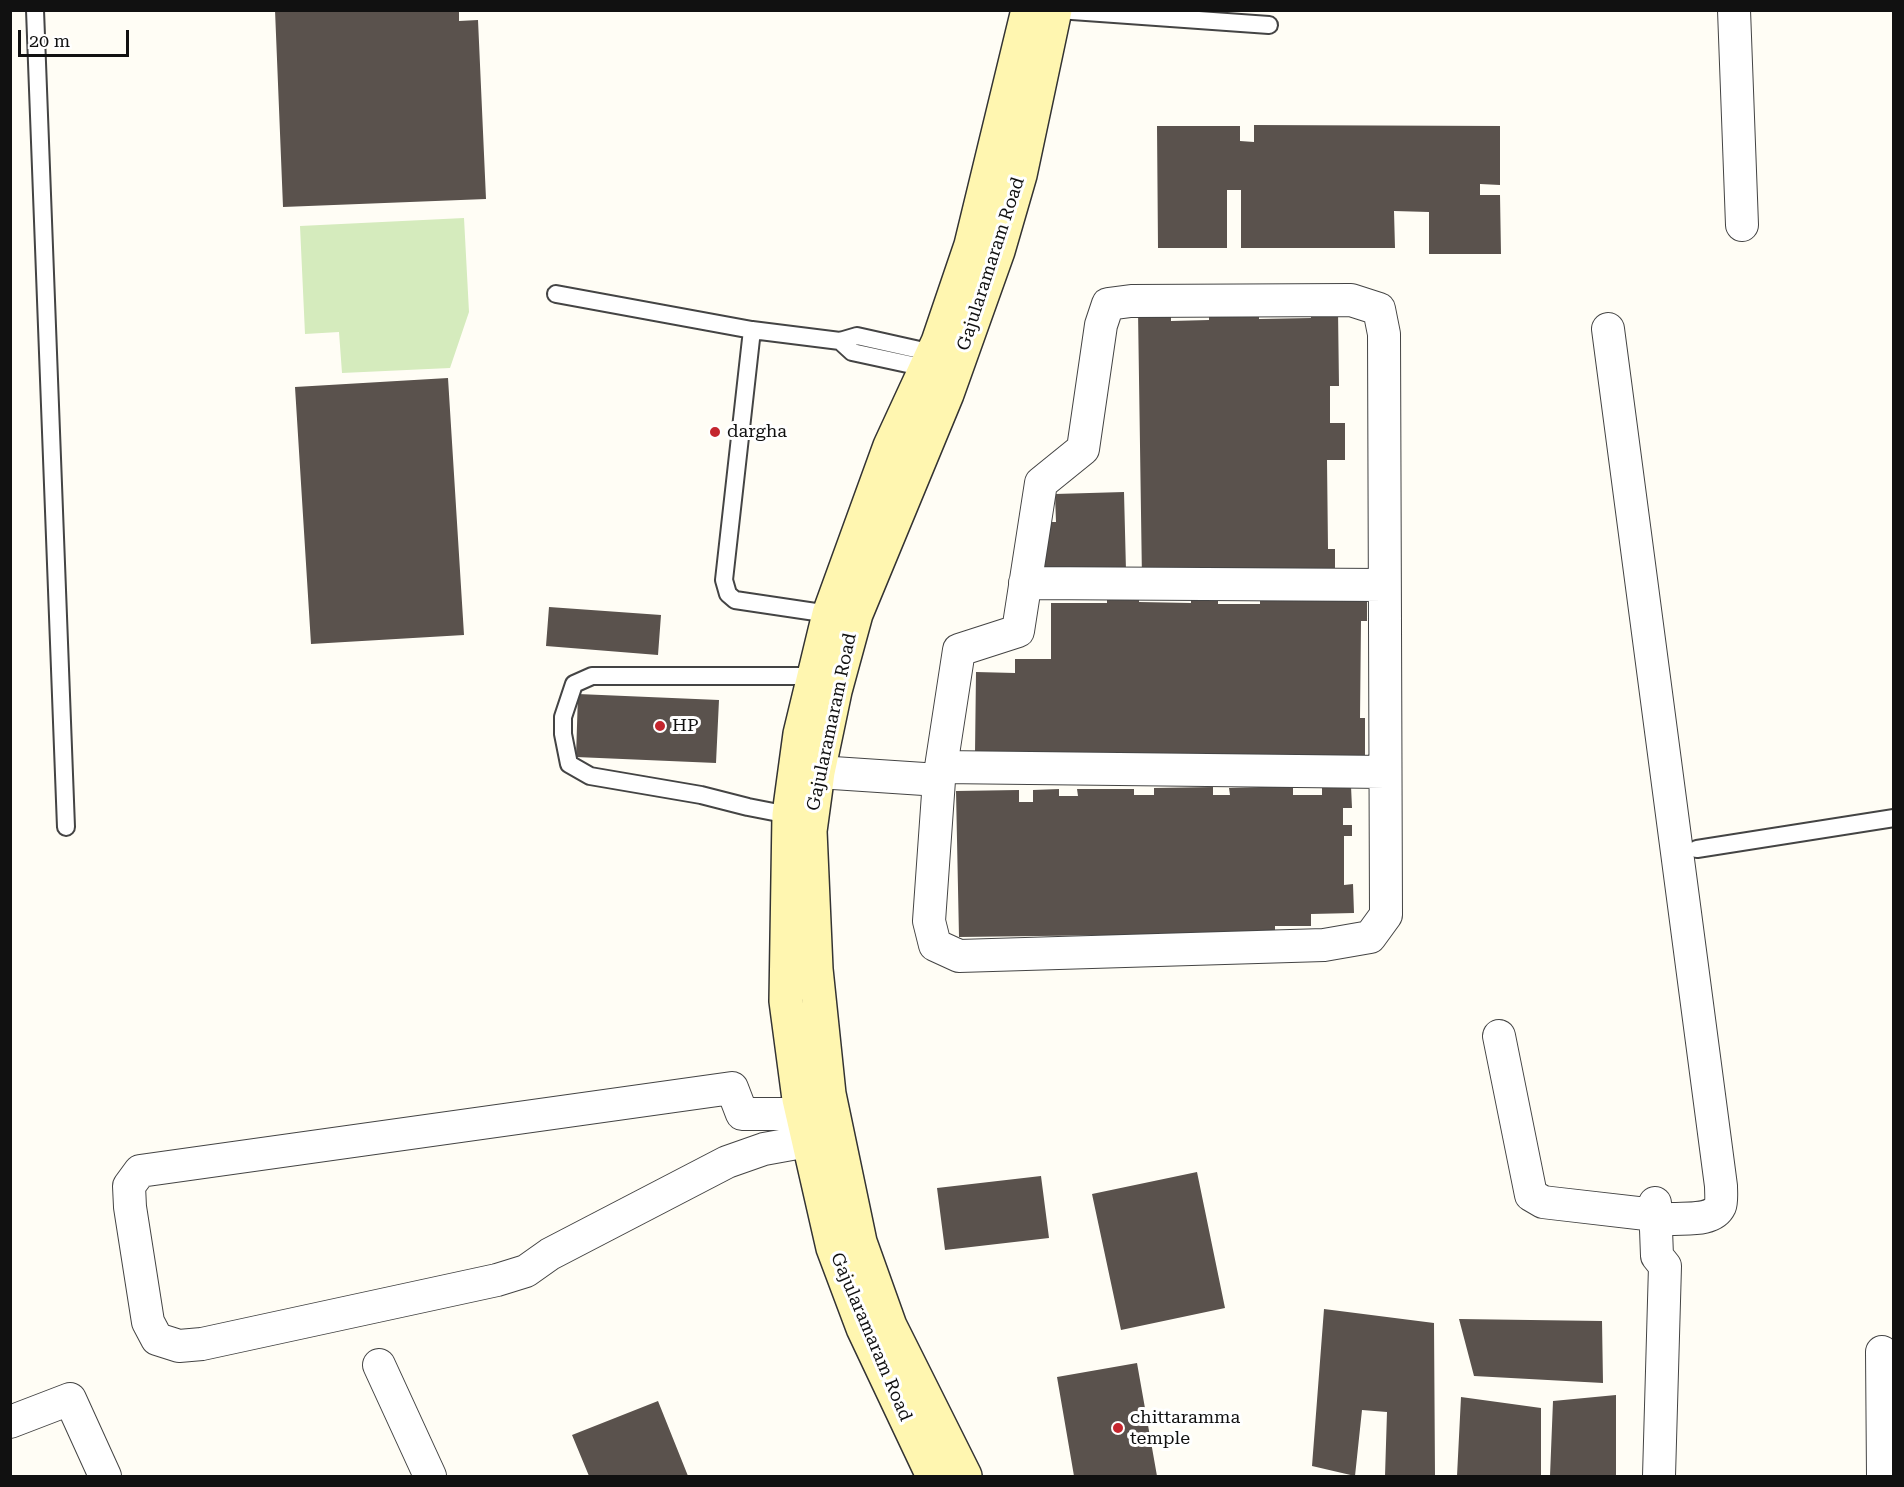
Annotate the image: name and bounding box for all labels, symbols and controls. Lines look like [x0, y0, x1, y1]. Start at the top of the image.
scale bar [21, 18, 132, 56]
text: 20 m [29, 30, 70, 51]
street label: Gajularamaram Road [953, 174, 1029, 354]
place label: dargha [727, 421, 787, 443]
marker: dargha [708, 425, 722, 439]
street label: Gajularamaram Road [803, 631, 861, 813]
place label: HP [672, 715, 699, 737]
marker: HP [653, 719, 667, 733]
street label: Gajularamaram Road [826, 1249, 916, 1425]
place label: chittaramma temple [1130, 1407, 1240, 1450]
marker: chittaramma temple [1111, 1421, 1125, 1435]

